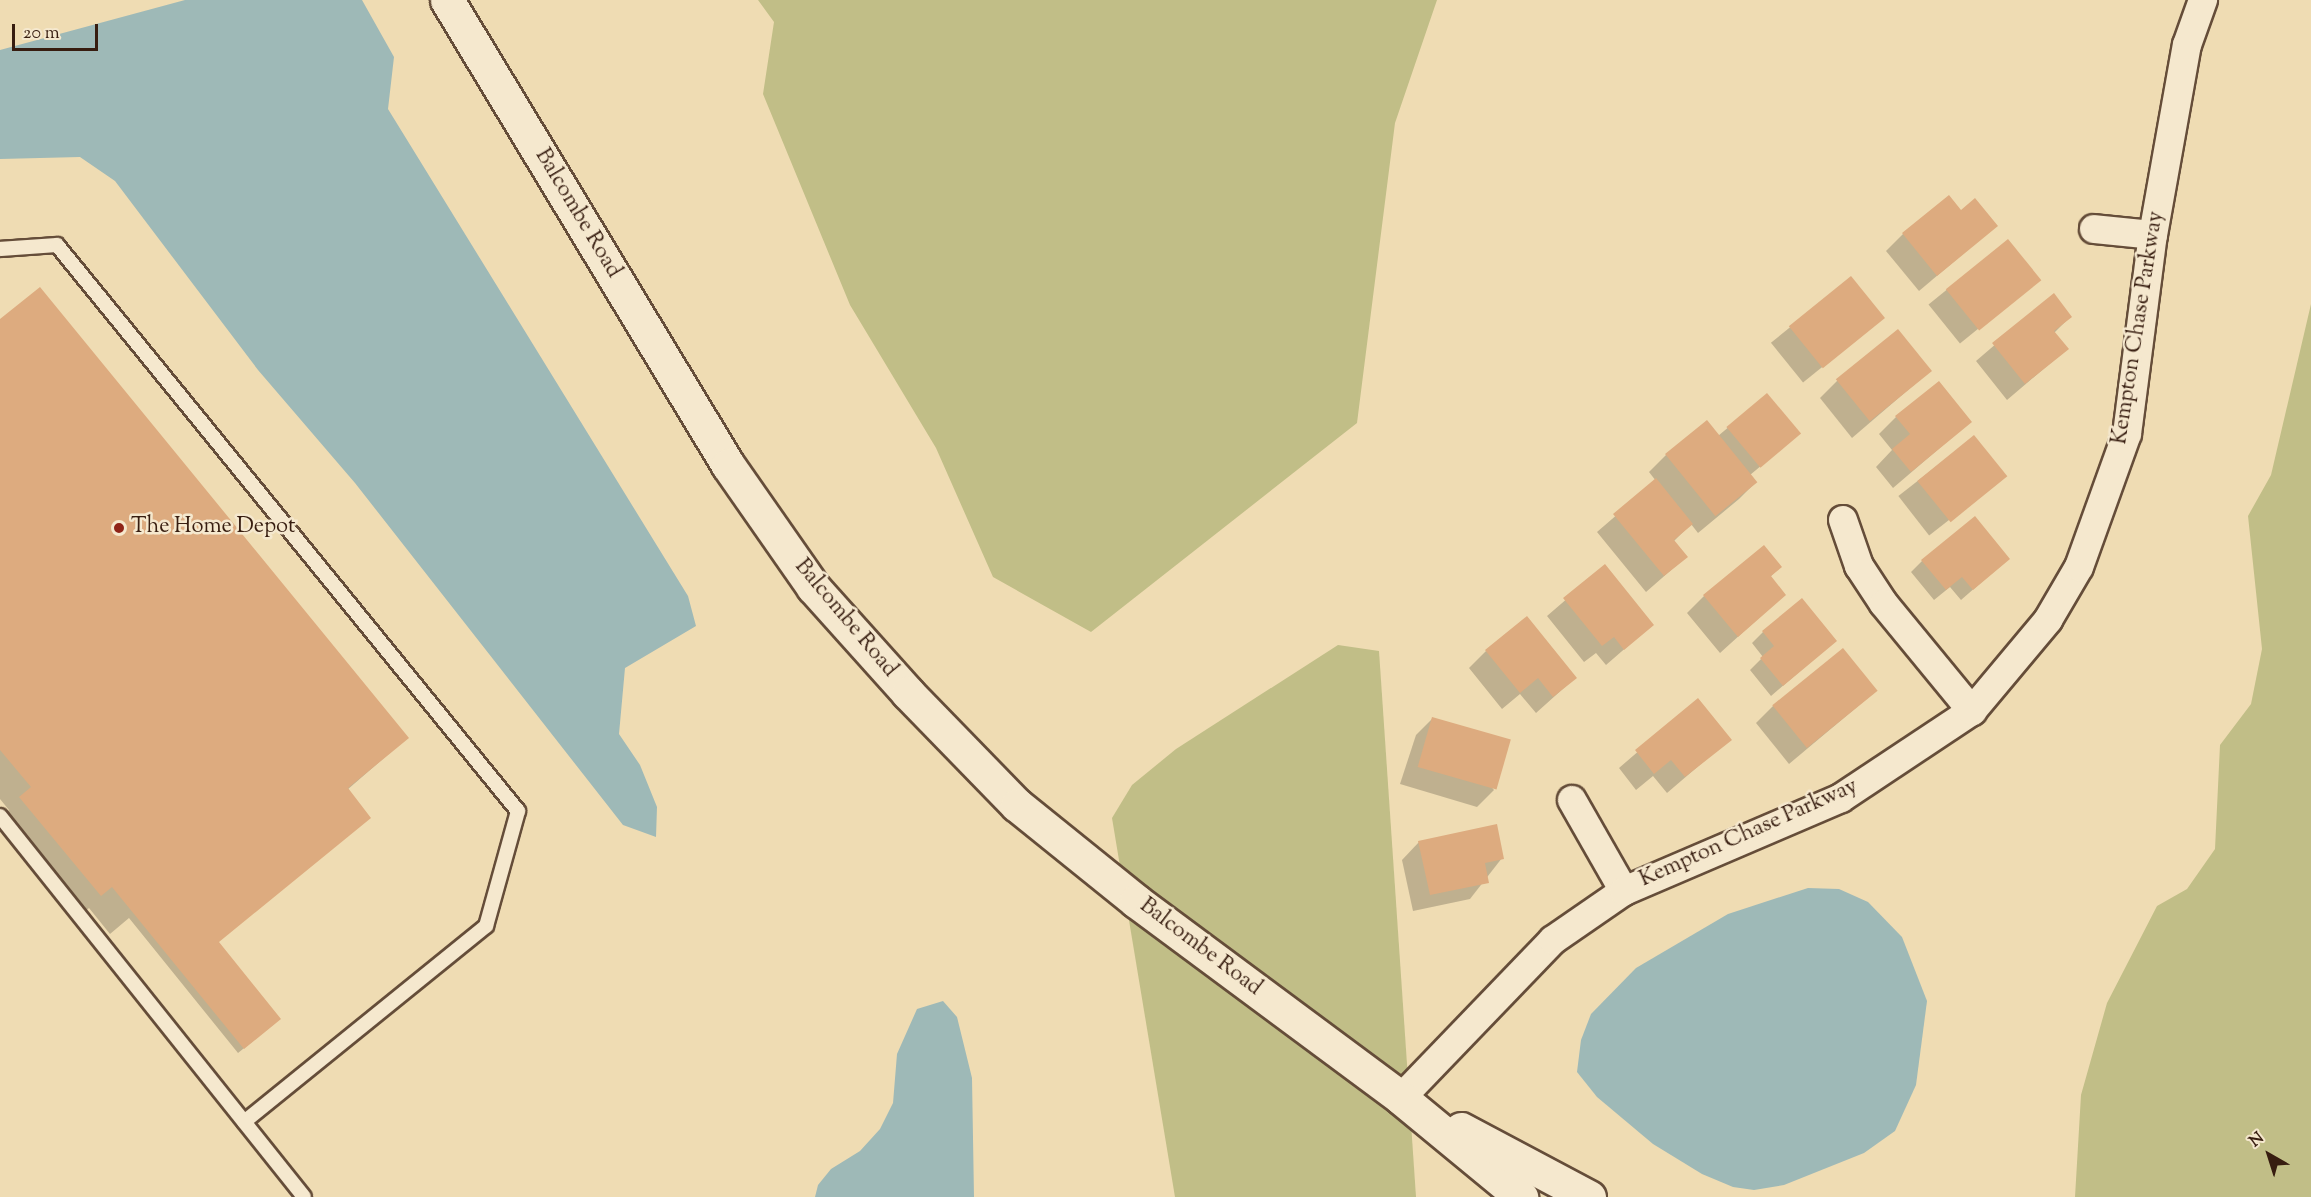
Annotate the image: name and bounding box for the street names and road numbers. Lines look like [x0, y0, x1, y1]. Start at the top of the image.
street label: Balcombe Road [528, 144, 626, 284]
street label: Kempton Chase Parkway [2108, 209, 2170, 447]
street label: Balcombe Road [788, 554, 902, 684]
street label: Kempton Chase Parkway [1636, 774, 1862, 894]
street label: Balcombe Road [1134, 893, 1266, 1003]

